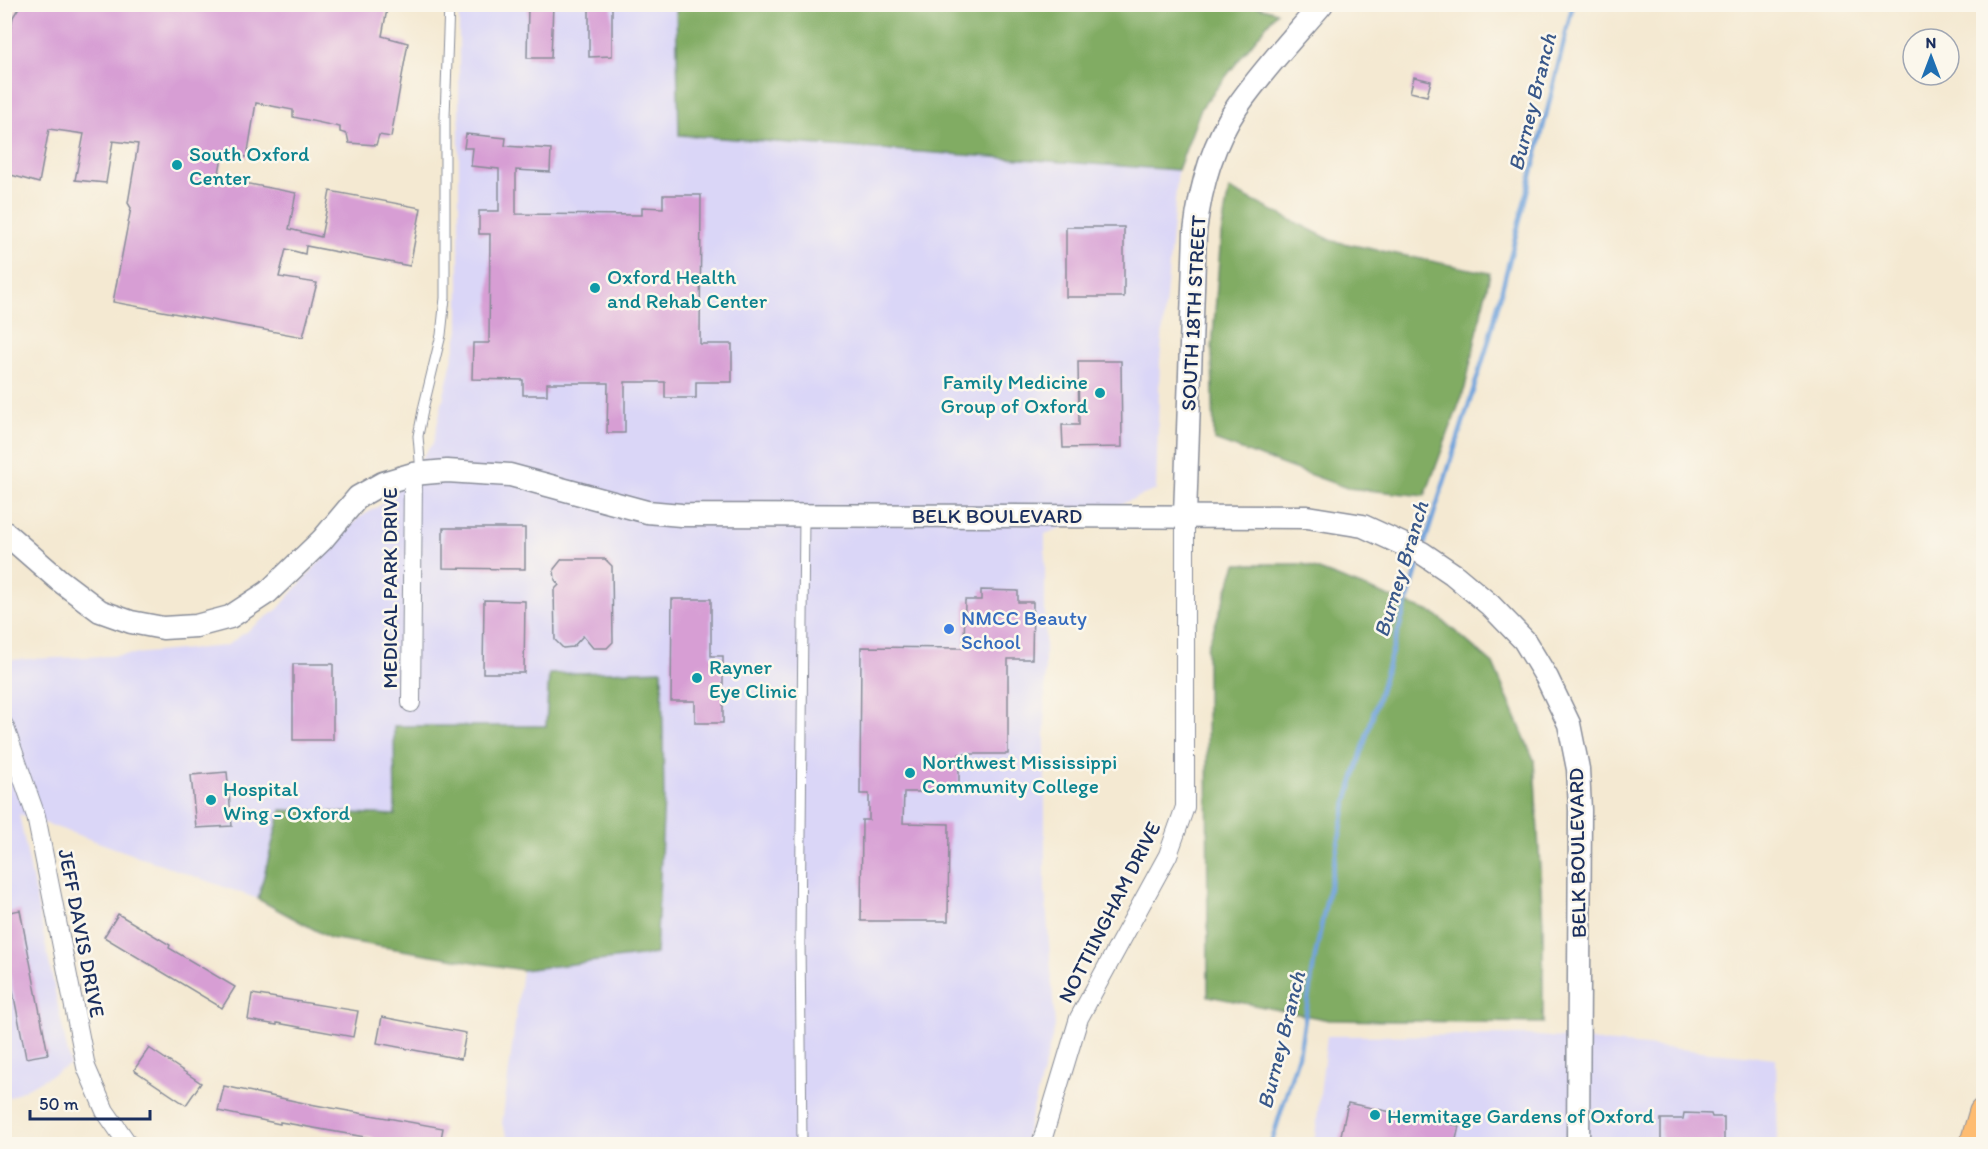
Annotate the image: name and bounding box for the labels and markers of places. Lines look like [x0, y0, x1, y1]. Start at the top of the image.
place label: South Oxford Center [189, 141, 310, 190]
marker: South Oxford Center [170, 158, 184, 172]
place label: Oxford Health and Rehab Center [607, 264, 768, 313]
marker: Oxford Health and Rehab Center [588, 281, 602, 295]
place label: Family Medicine Group of Oxford [940, 369, 1088, 418]
marker: Family Medicine Group of Oxford [1093, 386, 1107, 400]
place label: NMCC Beauty School [961, 605, 1087, 654]
marker: NMCC Beauty School [942, 622, 956, 636]
place label: Rayner Eye Clinic [709, 654, 797, 703]
marker: Rayner Eye Clinic [690, 671, 704, 685]
place label: Northwest Mississippi Community College [922, 749, 1117, 798]
marker: Northwest Mississippi Community College [903, 766, 917, 780]
place label: Hospital Wing - Oxford [223, 776, 350, 825]
marker: Hospital Wing - Oxford [204, 793, 218, 807]
place label: Hermitage Gardens of Oxford [1387, 1103, 1654, 1128]
marker: Hermitage Gardens of Oxford [1368, 1108, 1382, 1122]

